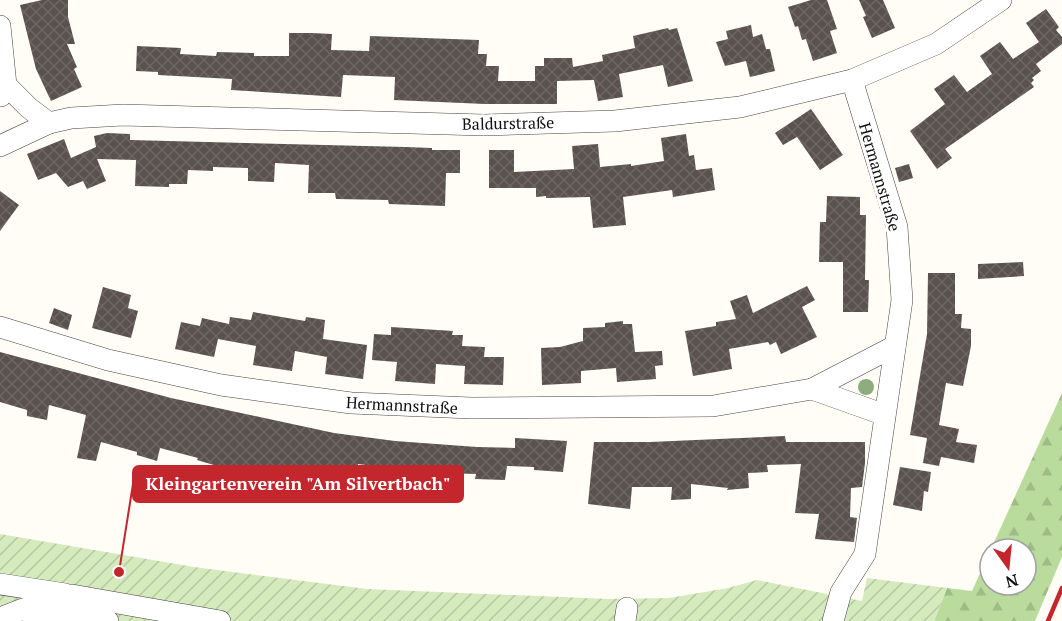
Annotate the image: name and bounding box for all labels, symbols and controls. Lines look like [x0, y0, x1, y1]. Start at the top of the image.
street label: Baldurstraße [462, 111, 554, 135]
street label: Hermannstraße [854, 120, 906, 234]
street label: Hermannstraße [345, 391, 459, 419]
callout: Kleingartenverein "Am Silvertbach" [133, 466, 463, 502]
text: Kleingartenverein "Am Silvertbach" [146, 471, 450, 495]
north arrow [978, 537, 1038, 597]
text: N [1003, 569, 1021, 594]

